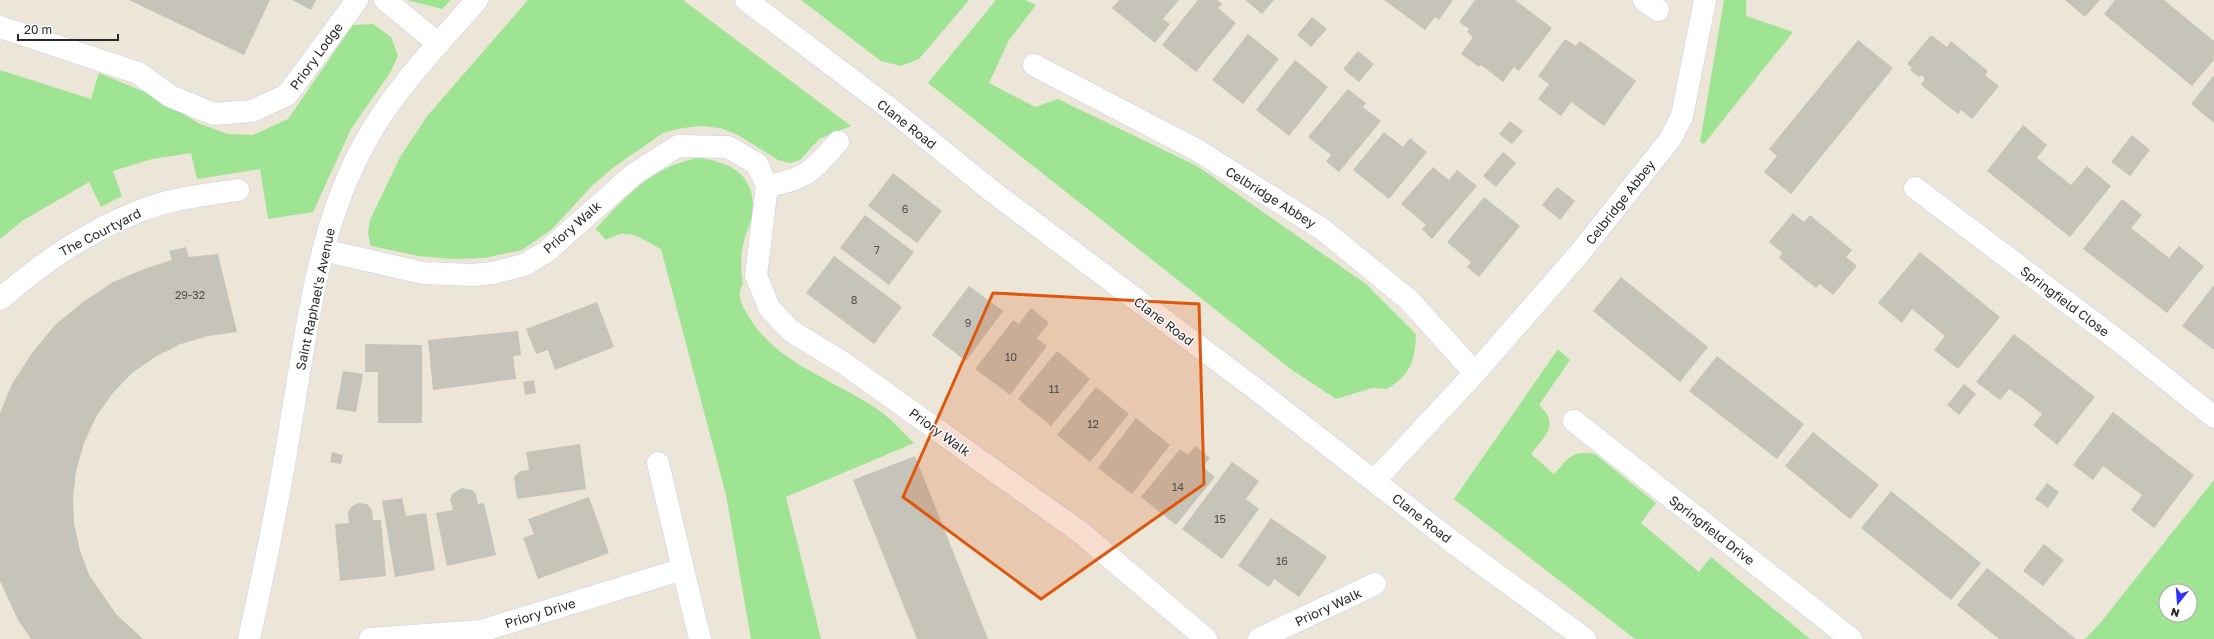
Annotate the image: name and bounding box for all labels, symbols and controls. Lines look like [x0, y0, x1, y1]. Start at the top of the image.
scale bar [18, 16, 118, 42]
street label: Priory Lodge [286, 19, 346, 93]
text: 20 m [24, 22, 52, 37]
street label: Clane Road [874, 96, 940, 152]
street label: Celbridge Abbey [1582, 156, 1658, 248]
street label: Celbridge Abbey [1223, 163, 1320, 231]
street label: Priory Walk [540, 197, 605, 257]
house number: 6 [902, 202, 909, 215]
street label: The Courtyard [57, 205, 143, 259]
street label: Saint Raphael's Avenue [292, 226, 338, 372]
house number: 7 [874, 243, 880, 256]
street label: Springfield Close [2017, 262, 2113, 340]
house number: 29-32 [175, 288, 205, 301]
house number: 8 [851, 293, 858, 306]
street label: Clane Road [1131, 293, 1197, 349]
house number: 9 [965, 316, 971, 329]
house number: 10 [1005, 350, 1017, 363]
house number: 11 [1049, 382, 1059, 395]
street label: Priory Walk [906, 404, 974, 460]
house number: 12 [1087, 417, 1099, 430]
house number: 14 [1172, 480, 1184, 493]
street label: Clane Road [1389, 490, 1455, 546]
street label: Springfield Drive [1666, 492, 1758, 568]
house number: 15 [1214, 512, 1226, 525]
house number: 16 [1276, 554, 1288, 567]
north arrow [2158, 583, 2198, 623]
street label: Priory Walk [1292, 584, 1364, 629]
street label: Priory Drive [503, 595, 577, 631]
text: N [2169, 606, 2181, 620]

